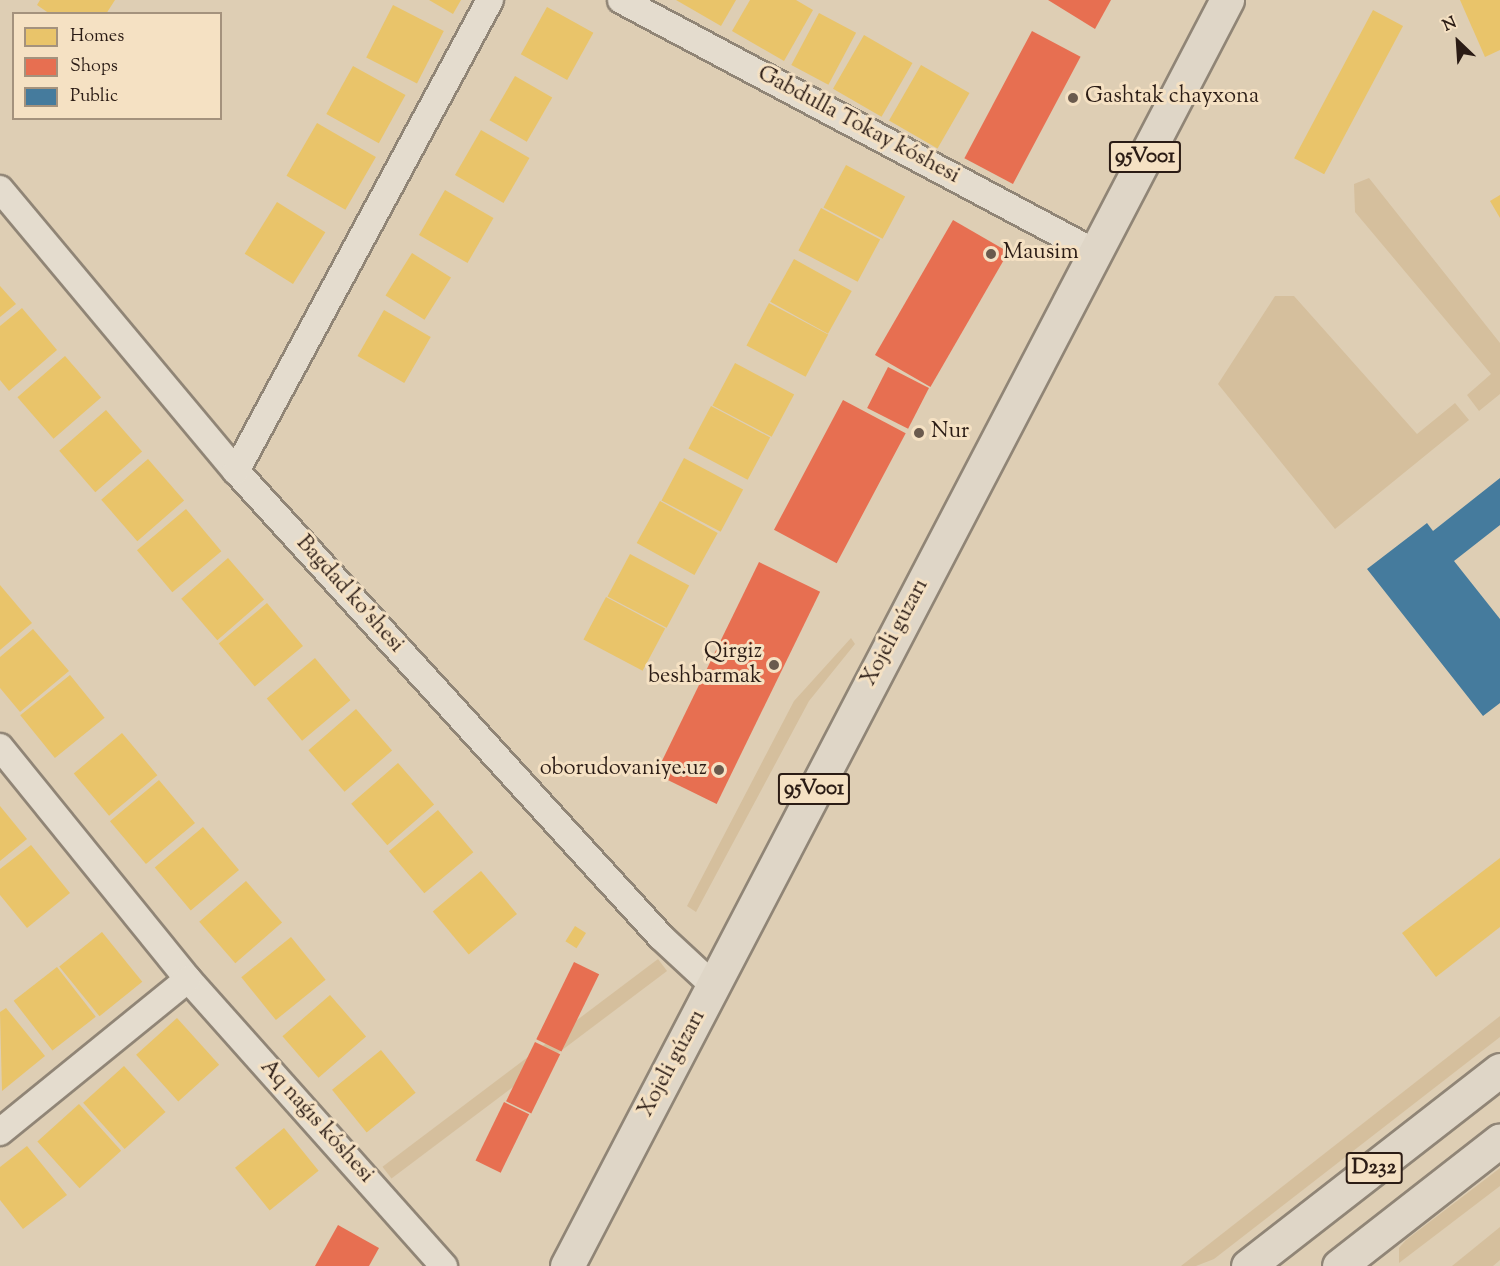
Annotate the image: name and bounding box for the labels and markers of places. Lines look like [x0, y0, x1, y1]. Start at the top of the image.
place label: Gashtak chayxona [1085, 85, 1259, 111]
marker: Gashtak chayxona [1066, 91, 1080, 105]
place label: Mausim [1003, 241, 1079, 267]
marker: Mausim [984, 247, 998, 261]
place label: Nur [931, 420, 969, 446]
marker: Nur [912, 426, 926, 440]
place label: Qirgiz beshbarmak [648, 639, 762, 690]
marker: Qirgiz beshbarmak [767, 658, 781, 672]
place label: oborudovaniye.uz [540, 757, 707, 783]
marker: oborudovaniye.uz [712, 763, 726, 777]

